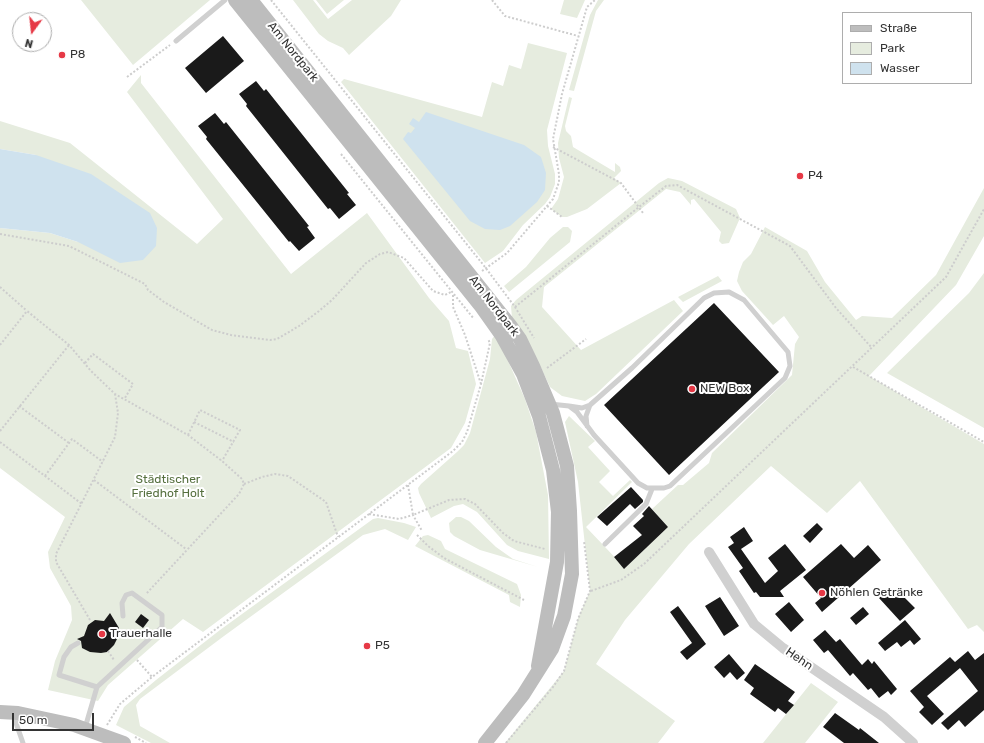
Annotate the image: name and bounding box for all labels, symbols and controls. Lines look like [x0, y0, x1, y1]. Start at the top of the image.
north arrow [12, 12, 52, 52]
legend [842, 12, 972, 84]
street label: Am Nordpark [264, 19, 322, 85]
text: Straße [880, 21, 917, 35]
text: N [24, 36, 35, 50]
text: Park [880, 41, 905, 55]
place label: P8 [70, 48, 85, 62]
marker: P8 [57, 50, 67, 60]
text: Wasser [880, 61, 920, 75]
place label: P4 [808, 169, 823, 183]
marker: P4 [795, 171, 805, 181]
street label: Am Nordpark [466, 273, 522, 339]
place label: NEW Box [700, 382, 749, 396]
marker: NEW Box [687, 384, 697, 394]
park label: Städtischer Friedhof Holt [132, 473, 204, 501]
place label: Nöhlen Getränke [830, 586, 923, 600]
marker: Nöhlen Getränke [817, 588, 827, 598]
place label: Trauerhalle [110, 627, 172, 641]
marker: Trauerhalle [97, 629, 107, 639]
place label: P5 [375, 639, 390, 653]
marker: P5 [362, 641, 372, 651]
street label: Hehn [783, 645, 815, 673]
scale bar [14, 705, 96, 731]
text: 50 m [19, 713, 47, 727]

